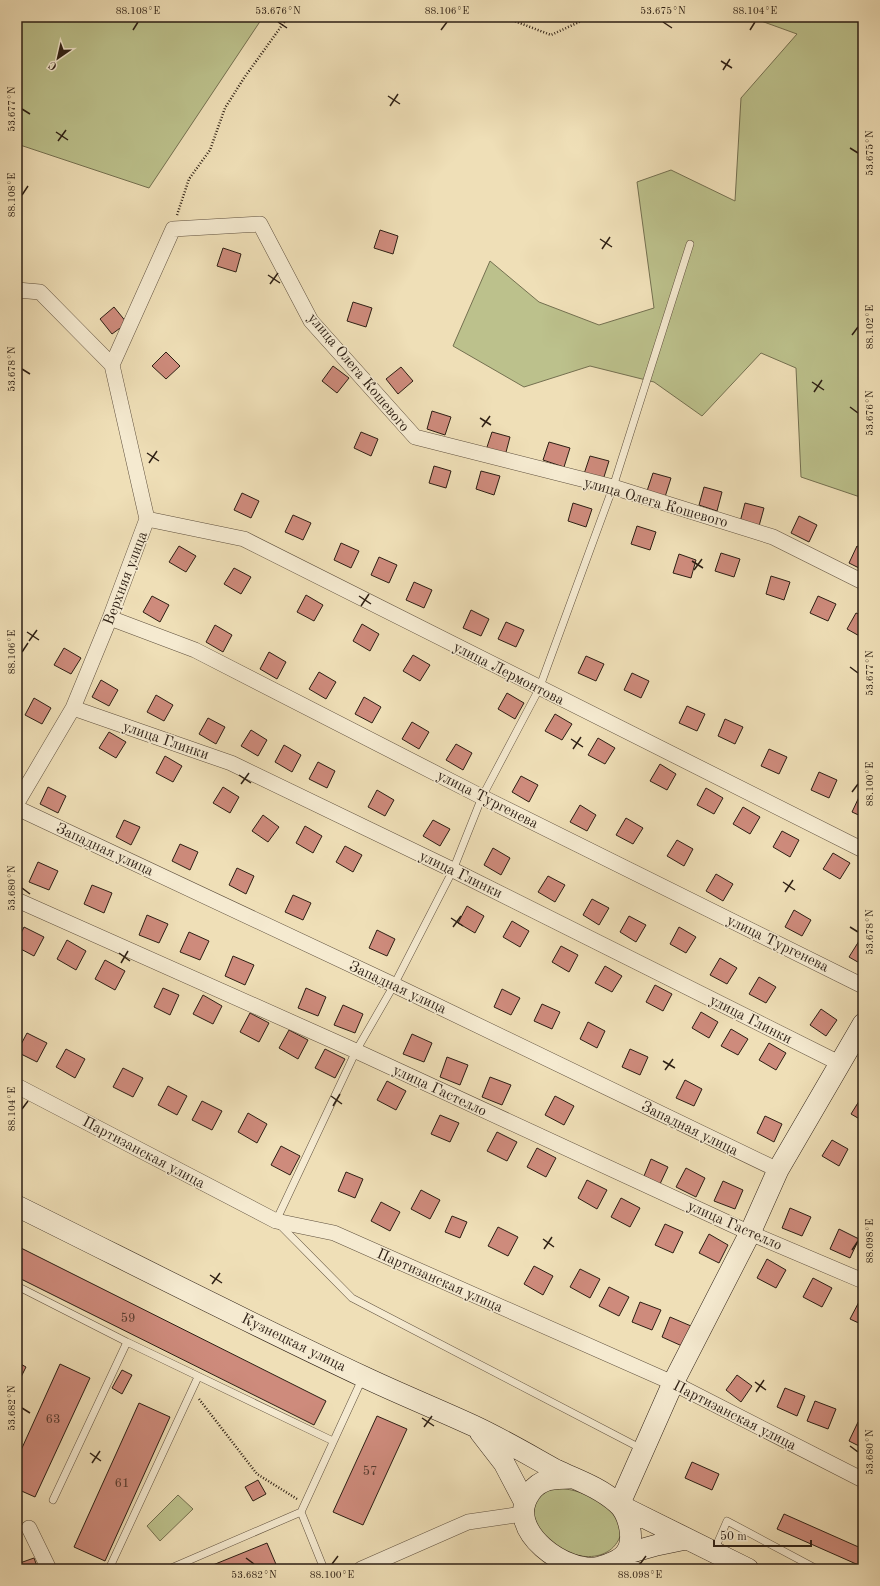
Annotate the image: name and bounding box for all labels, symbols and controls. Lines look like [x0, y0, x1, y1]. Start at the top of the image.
text: 88.108°E [116, 6, 160, 16]
text: 53.676°N [255, 6, 301, 16]
text: 88.106°E [425, 6, 469, 16]
text: 53.675°N [640, 6, 686, 16]
text: 88.104°E [733, 6, 777, 16]
north arrow [38, 38, 78, 78]
text: С [47, 58, 59, 72]
text: 53.677°N [7, 86, 17, 132]
text: 53.675°N [865, 130, 875, 176]
text: 88.108°E [7, 173, 17, 217]
text: 88.102°E [865, 305, 875, 349]
street label: улица Олега Кошевого [304, 311, 412, 435]
text: 53.678°N [7, 346, 17, 392]
text: 53.676°N [865, 390, 875, 436]
street label: улица Олега Кошевого [582, 476, 729, 531]
street label: Верхняя улица [102, 529, 151, 627]
text: 88.106°E [7, 630, 17, 674]
street label: улица Лермонтова [450, 640, 567, 709]
text: 53.677°N [865, 650, 875, 696]
street label: улица Глинки [120, 720, 211, 763]
text: 88.100°E [865, 762, 875, 806]
street label: улица Тургенева [434, 768, 541, 833]
street label: Западная улица [53, 821, 156, 880]
street label: улица Глинки [416, 849, 504, 902]
text: 53.680°N [7, 865, 17, 911]
text: 53.678°N [865, 909, 875, 955]
street label: улица Тургенева [724, 913, 831, 976]
street label: Западная улица [346, 959, 449, 1018]
street label: улица Глинки [707, 993, 794, 1048]
street label: улица Гастелло [390, 1063, 489, 1120]
text: 88.104°E [7, 1087, 17, 1131]
street label: Западная улица [639, 1099, 741, 1160]
street label: Партизанская улица [80, 1115, 207, 1192]
street label: улица Гастелло [685, 1199, 784, 1254]
text: 88.098°E [865, 1219, 875, 1263]
street label: Партизанская улица [374, 1247, 505, 1316]
house number: 59 [120, 1312, 136, 1325]
street label: Кузнецкая улица [239, 1312, 348, 1375]
street label: Партизанская улица [670, 1379, 799, 1454]
text: 53.682°N [7, 1385, 17, 1431]
house number: 63 [45, 1413, 61, 1426]
text: 53.680°N [865, 1429, 875, 1475]
house number: 57 [362, 1465, 378, 1478]
house number: 61 [114, 1477, 130, 1490]
scale bar [714, 1522, 811, 1548]
text: 50 m [720, 1530, 747, 1543]
text: 53.682°N [231, 1570, 277, 1580]
text: 88.100°E [310, 1570, 354, 1580]
text: 88.098°E [618, 1570, 662, 1580]

